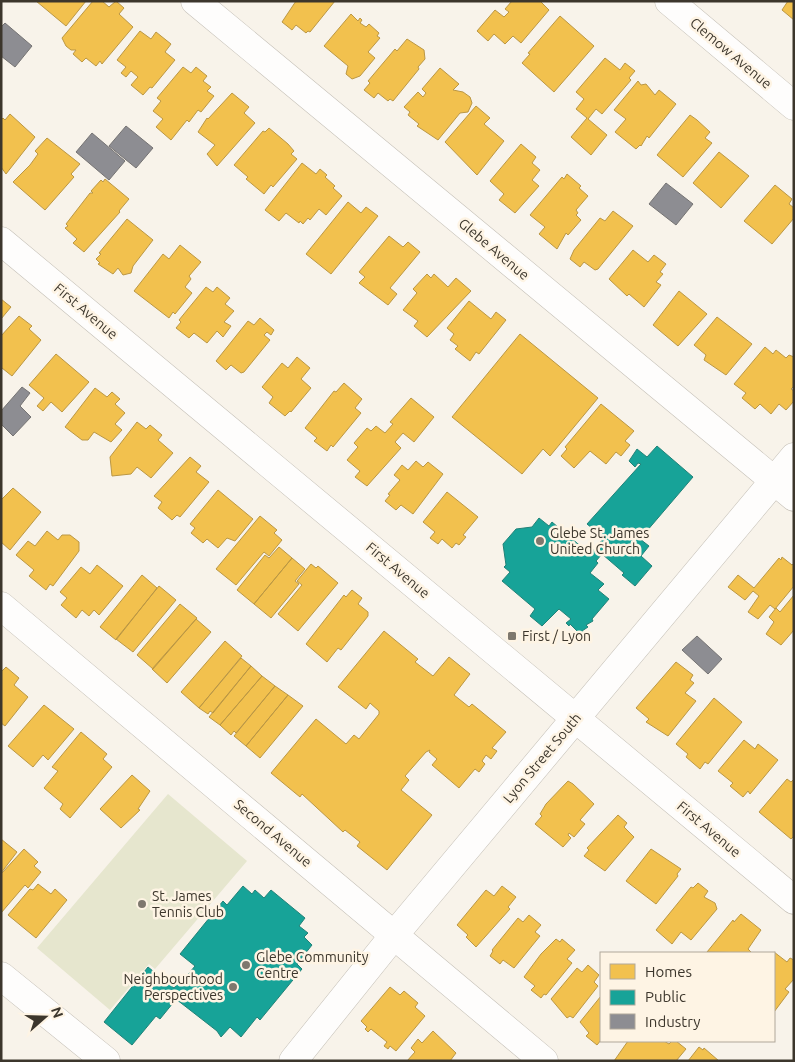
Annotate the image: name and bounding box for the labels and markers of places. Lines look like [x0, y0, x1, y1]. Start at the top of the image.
place label: Glebe St. James United Church [550, 525, 649, 557]
marker: Glebe St. James United Church [534, 535, 546, 547]
place label: First / Lyon [522, 628, 591, 644]
marker: First / Lyon [506, 630, 518, 642]
place label: St. James Tennis Club [152, 888, 224, 920]
marker: St. James Tennis Club [136, 898, 148, 910]
place label: Glebe Community Centre [256, 949, 369, 981]
marker: Glebe Community Centre [240, 959, 252, 971]
place label: Neighbourhood Perspectives [124, 971, 223, 1003]
marker: Neighbourhood Perspectives [227, 981, 239, 993]

